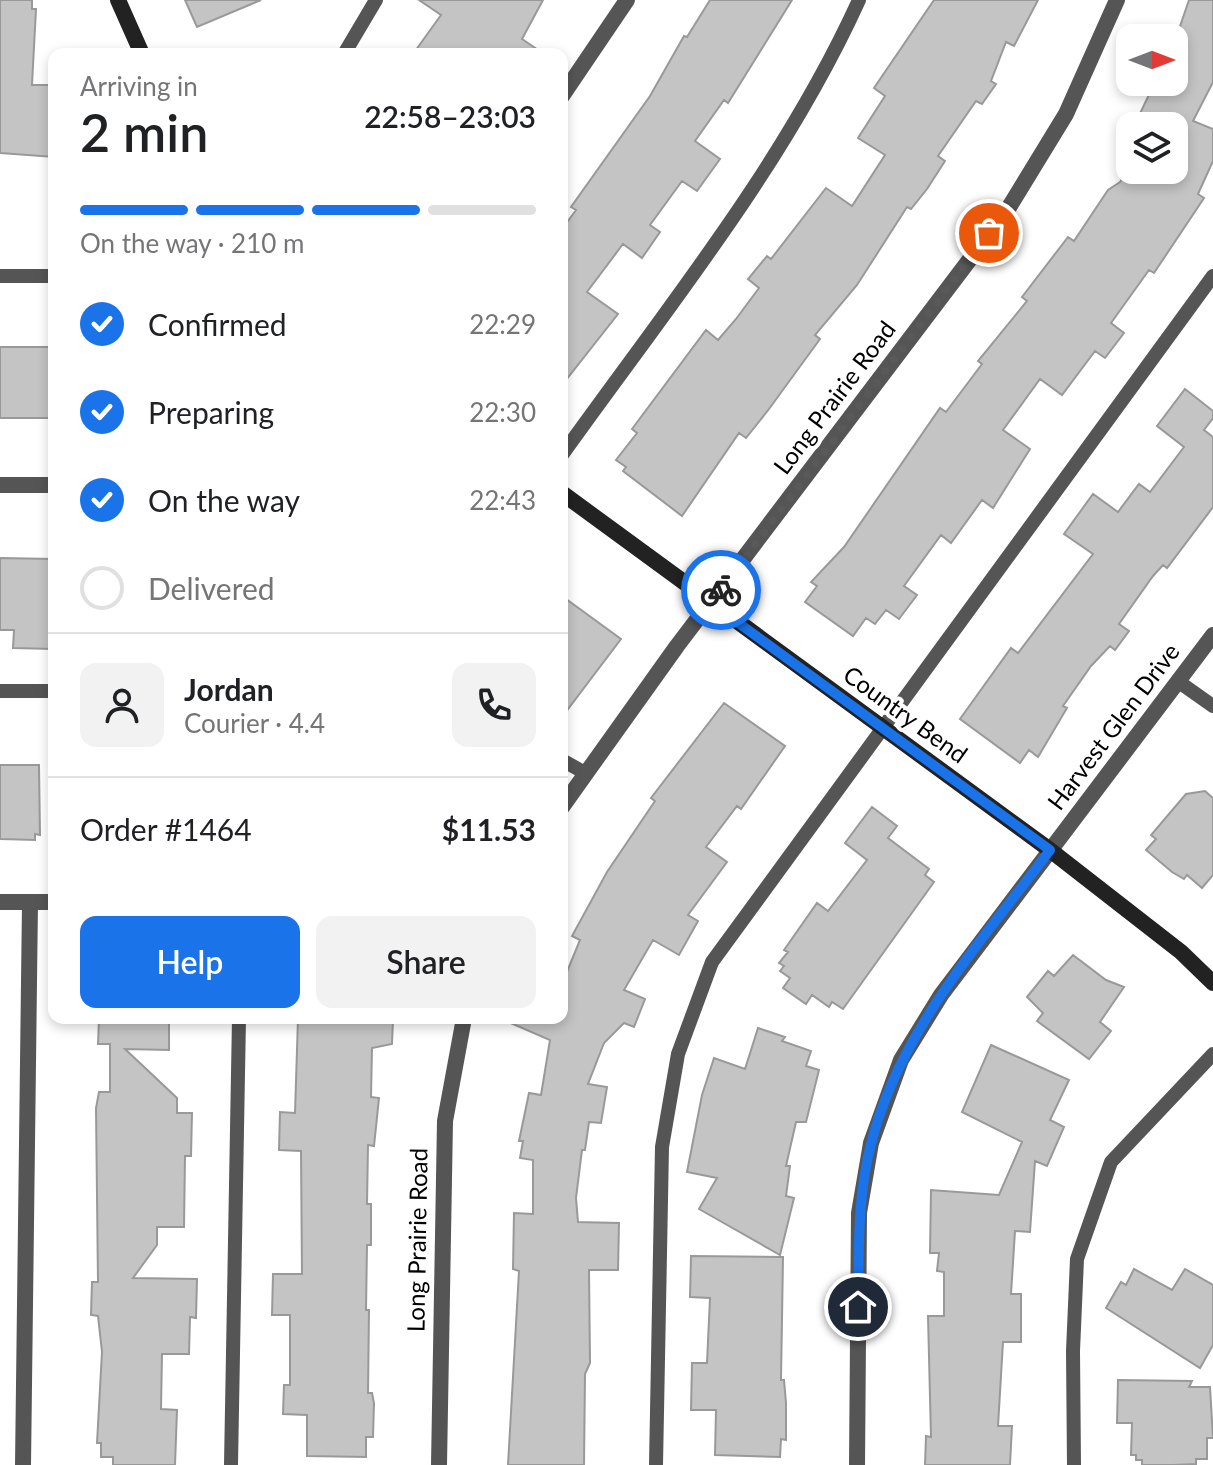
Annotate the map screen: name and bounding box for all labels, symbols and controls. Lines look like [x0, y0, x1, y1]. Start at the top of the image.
north arrow [1116, 24, 1188, 96]
map controls [1116, 24, 1188, 184]
text: Arriving in [80, 70, 198, 102]
text: 22:58–23:03 [364, 98, 536, 134]
text: 2 min [80, 101, 208, 163]
button: layers [1116, 112, 1188, 184]
pin [955, 199, 1023, 267]
icon: bag [967, 211, 1011, 255]
text: On the way · 210 m [80, 227, 304, 259]
icon: check [80, 302, 124, 346]
text: Confirmed [148, 306, 287, 342]
text: 22:29 [469, 308, 536, 340]
street label: Long Prairie Road [767, 315, 901, 479]
icon: check [80, 390, 124, 434]
text: Preparing [148, 394, 274, 430]
text: 22:30 [469, 396, 536, 428]
icon: check [80, 478, 124, 522]
text: On the way [148, 482, 300, 518]
text: 22:43 [469, 484, 536, 516]
courier [681, 550, 761, 630]
icon: bike [699, 568, 743, 612]
text: Delivered [148, 570, 275, 606]
street label: Harvest Glen Drive [1041, 637, 1185, 815]
street label: Country Bend [838, 659, 974, 768]
button: person [80, 663, 164, 747]
button: phone [452, 663, 536, 747]
text: Jordan [184, 671, 274, 707]
text: Courier · 4.4 [184, 707, 325, 739]
text: Order #1464 [80, 811, 252, 847]
text: $11.53 [442, 811, 536, 847]
button: Help [80, 916, 300, 1008]
button: Share [316, 916, 536, 1008]
street label: Long Prairie Road [400, 1148, 433, 1332]
pin [824, 1273, 892, 1341]
icon: home [836, 1285, 880, 1329]

